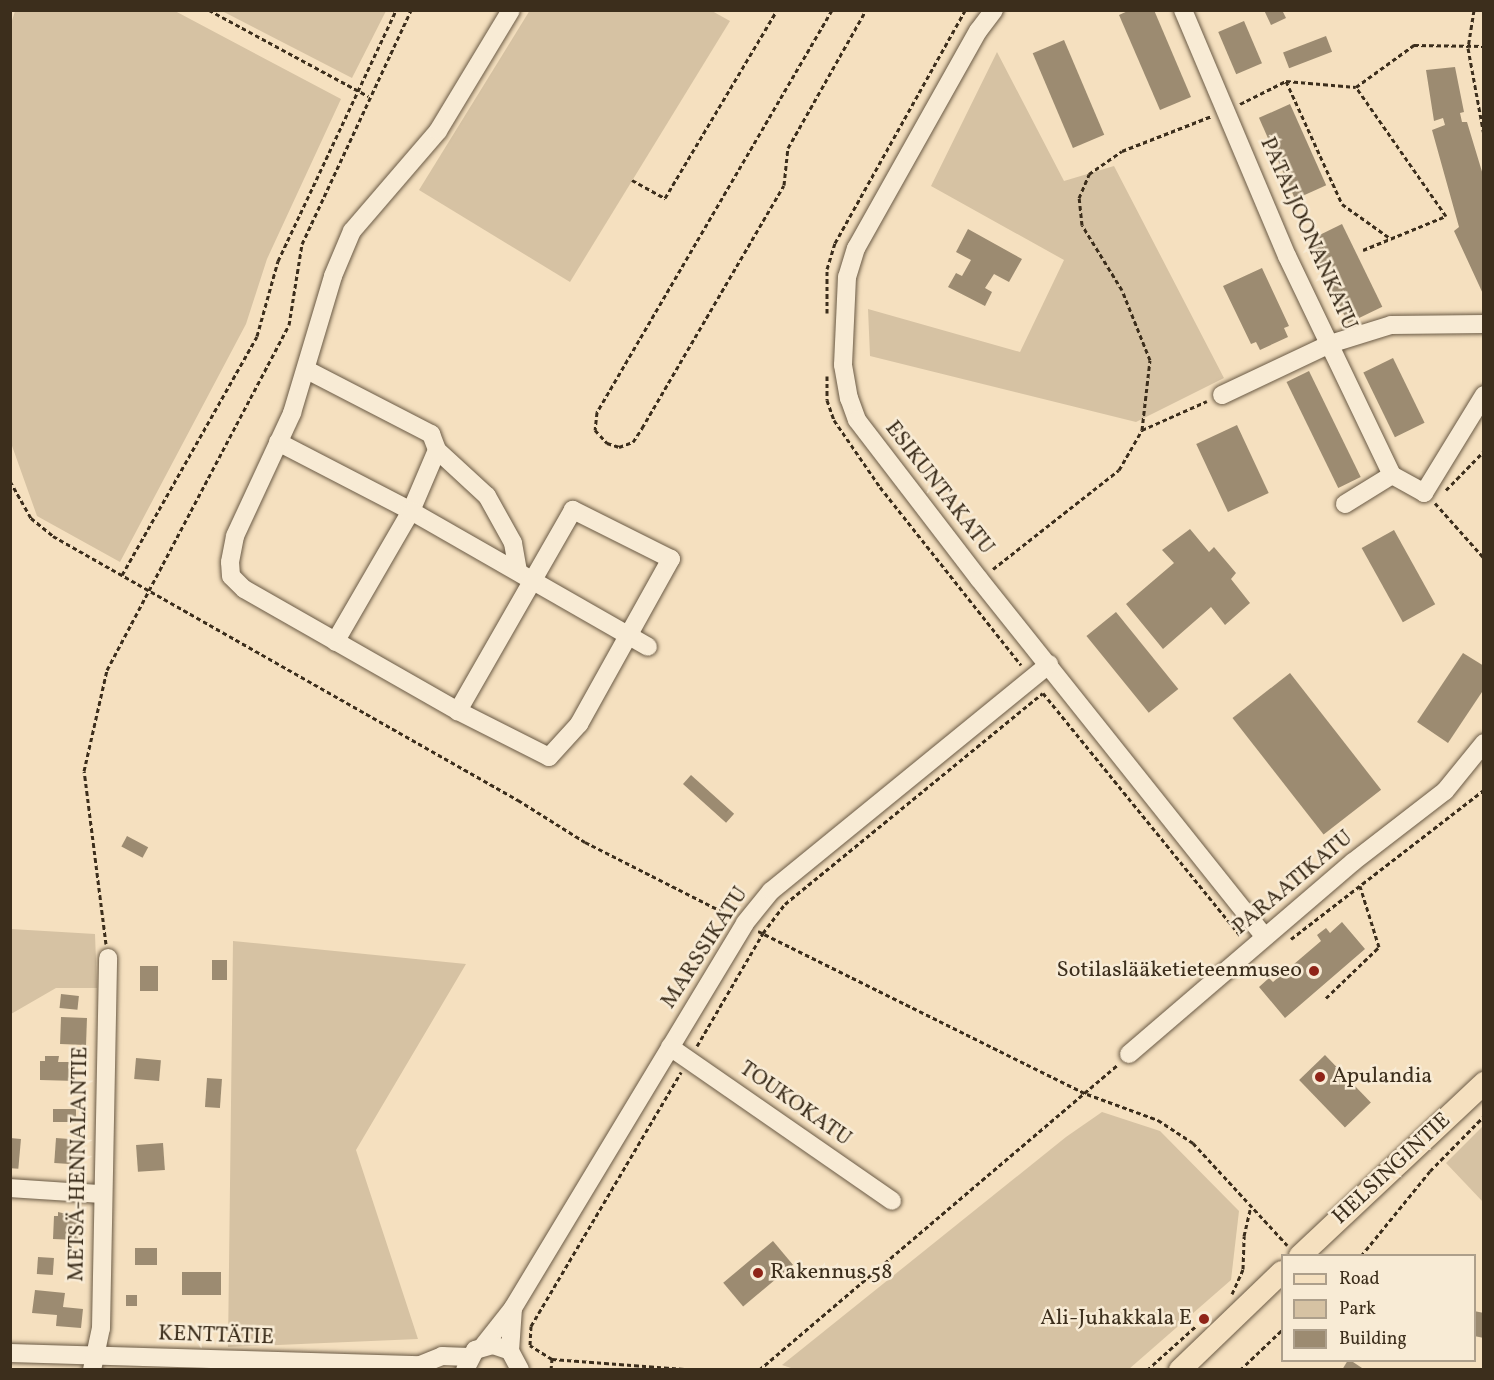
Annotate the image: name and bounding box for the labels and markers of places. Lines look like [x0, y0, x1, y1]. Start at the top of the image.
place label: Sotilaslääketieteenmuseo [1057, 958, 1302, 984]
marker: Sotilaslääketieteenmuseo [1307, 964, 1321, 978]
place label: Apulandia [1332, 1064, 1432, 1090]
marker: Apulandia [1313, 1070, 1327, 1084]
place label: Rakennus 58 [770, 1260, 892, 1286]
marker: Rakennus 58 [751, 1266, 765, 1280]
place label: Ali-Juhakkala E [1040, 1306, 1192, 1332]
marker: Ali-Juhakkala E [1197, 1312, 1211, 1326]

